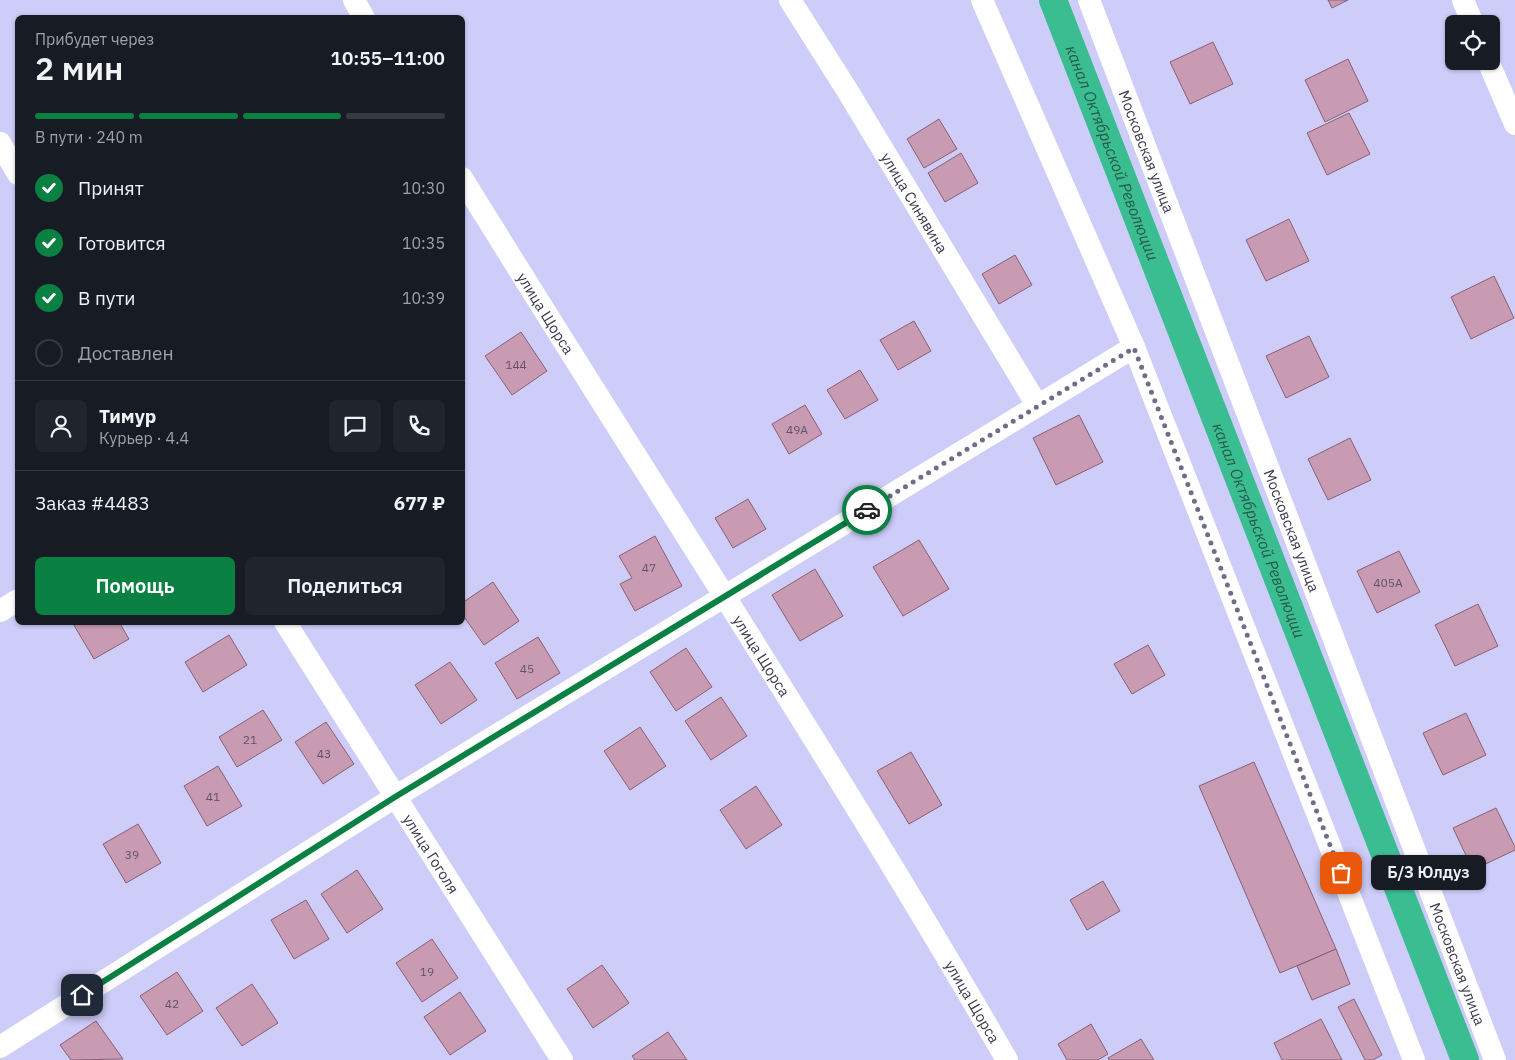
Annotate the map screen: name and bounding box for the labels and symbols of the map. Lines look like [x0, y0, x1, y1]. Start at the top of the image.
water label: канал Октябрьской Революции [1062, 42, 1163, 263]
street label: Московская улица [1115, 87, 1179, 215]
street label: улица Синявина [877, 149, 953, 256]
street label: улица Щорса [513, 269, 579, 357]
house number: 144 [505, 357, 527, 372]
water label: канал Октябрьской Революции [1208, 420, 1310, 641]
house number: 49А [786, 422, 808, 437]
street label: Московская улица [1260, 466, 1324, 594]
courier [842, 485, 892, 535]
house number: 47 [642, 560, 656, 575]
house number: 405А [1373, 575, 1403, 590]
street label: улица Щорса [729, 611, 795, 700]
house number: 45 [520, 661, 534, 676]
house number: 21 [243, 732, 257, 747]
house number: 43 [317, 746, 331, 761]
house number: 41 [206, 789, 220, 804]
street label: улица Гоголя [399, 810, 464, 897]
house number: 39 [125, 847, 139, 862]
pin [1320, 852, 1362, 894]
callout: Б/З Юлдуз [1371, 856, 1486, 890]
street label: Московская улица [1426, 900, 1490, 1028]
street label: улица Щорса [941, 957, 1004, 1046]
house number: 19 [420, 964, 434, 979]
pin [61, 974, 103, 1016]
house number: 42 [165, 996, 179, 1011]

